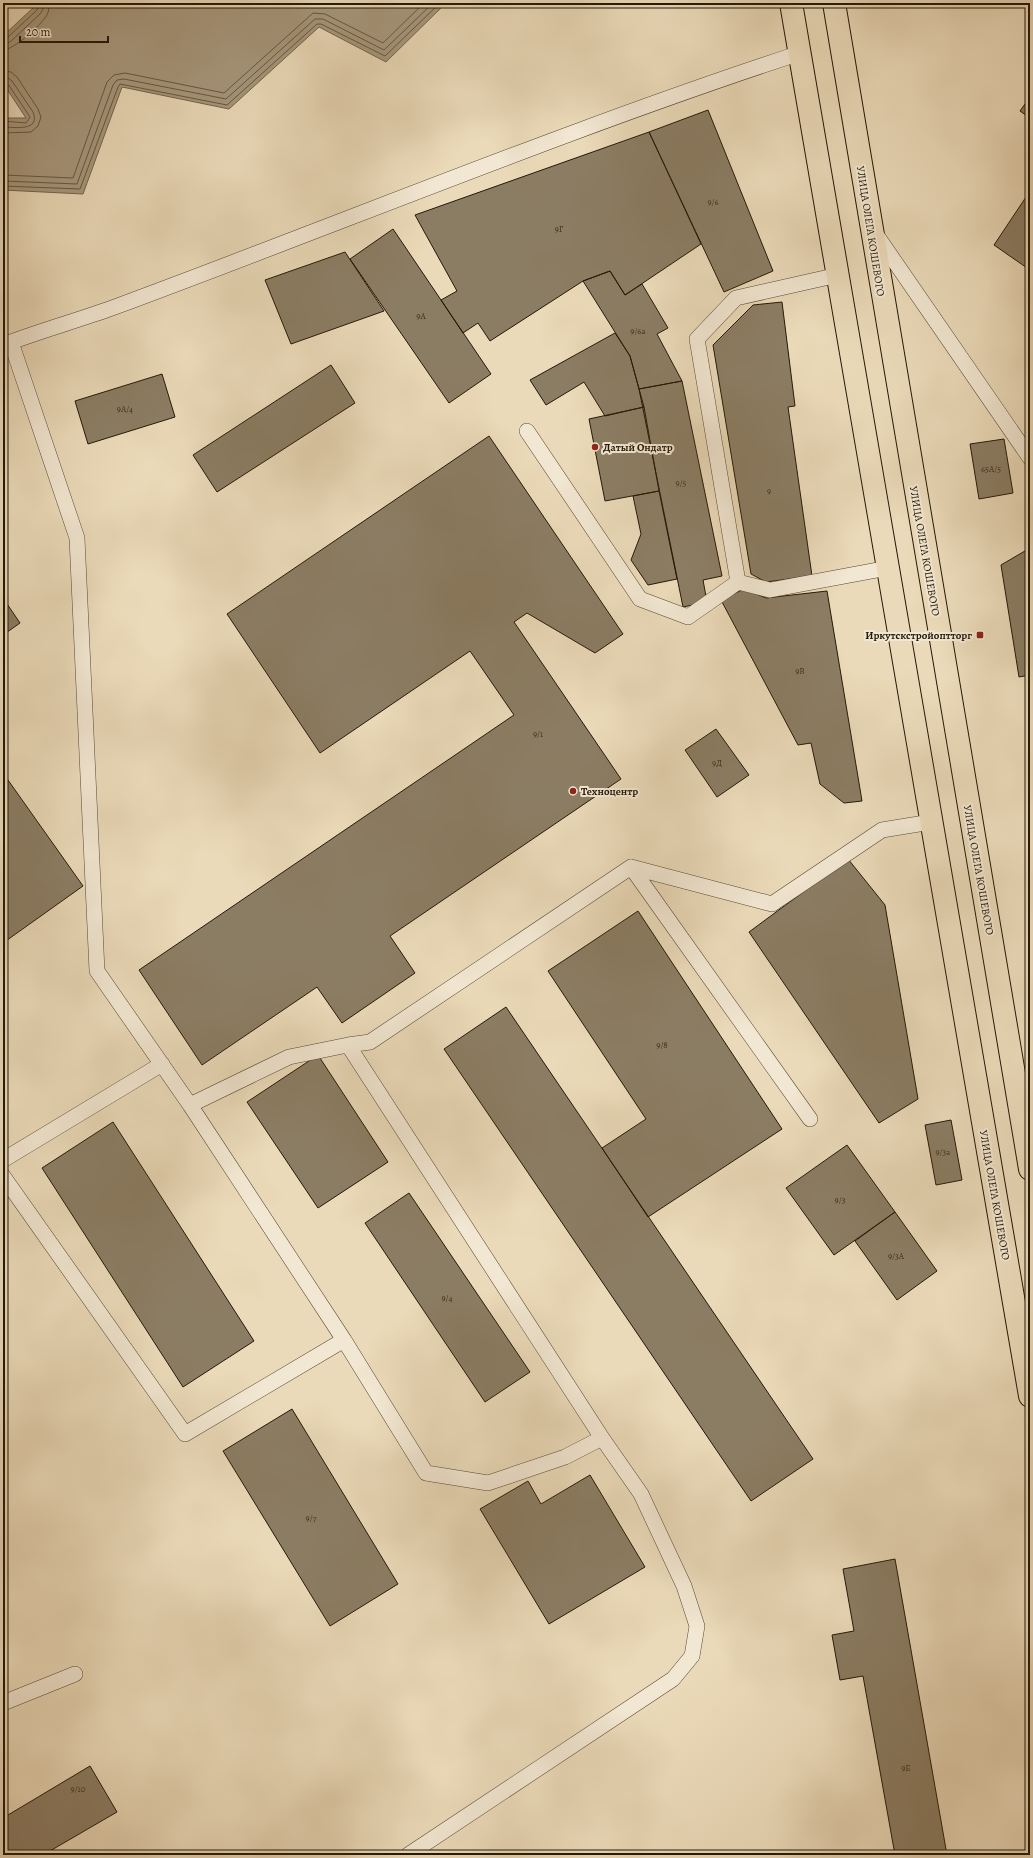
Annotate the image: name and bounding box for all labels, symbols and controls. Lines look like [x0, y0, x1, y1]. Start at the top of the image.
scale bar [20, 18, 108, 44]
text: 20 m [26, 24, 50, 40]
street label: УЛИЦА ОЛЕГА КОШЕВОГО [853, 165, 888, 298]
house number: 9/6 [707, 196, 719, 208]
house number: 9Г [555, 223, 564, 235]
house number: 9А [416, 310, 426, 322]
house number: 9/6а [630, 325, 647, 337]
house number: 9А/4 [117, 403, 133, 415]
place label: Датый Ондатр [603, 440, 673, 455]
marker: Датый Ондатр [590, 442, 600, 452]
house number: 65А/5 [981, 463, 1001, 475]
house number: 9/5 [676, 477, 687, 489]
house number: 9 [767, 485, 771, 497]
street label: УЛИЦА ОЛЕГА КОШЕВОГО [906, 485, 943, 618]
place label: Иркутскстройоптторг [865, 628, 972, 643]
marker: Иркутскстройоптторг [975, 630, 985, 640]
house number: 9В [795, 665, 805, 677]
house number: 9/1 [533, 728, 543, 740]
house number: 9Д [712, 757, 722, 769]
place label: Техноцентр [581, 784, 638, 799]
marker: Техноцентр [568, 786, 578, 796]
street label: УЛИЦА ОЛЕГА КОШЕВОГО [960, 804, 997, 937]
house number: 9/8 [656, 1039, 668, 1051]
street label: УЛИЦА ОЛЕГА КОШЕВОГО [976, 1129, 1013, 1262]
house number: 9/3а [936, 1146, 951, 1158]
house number: 9/3 [835, 1194, 846, 1206]
house number: 9/3А [888, 1250, 905, 1262]
house number: 9/4 [441, 1292, 453, 1304]
house number: 9/7 [306, 1512, 317, 1524]
house number: 9Б [901, 1762, 911, 1774]
house number: 9/10 [71, 1783, 86, 1795]

